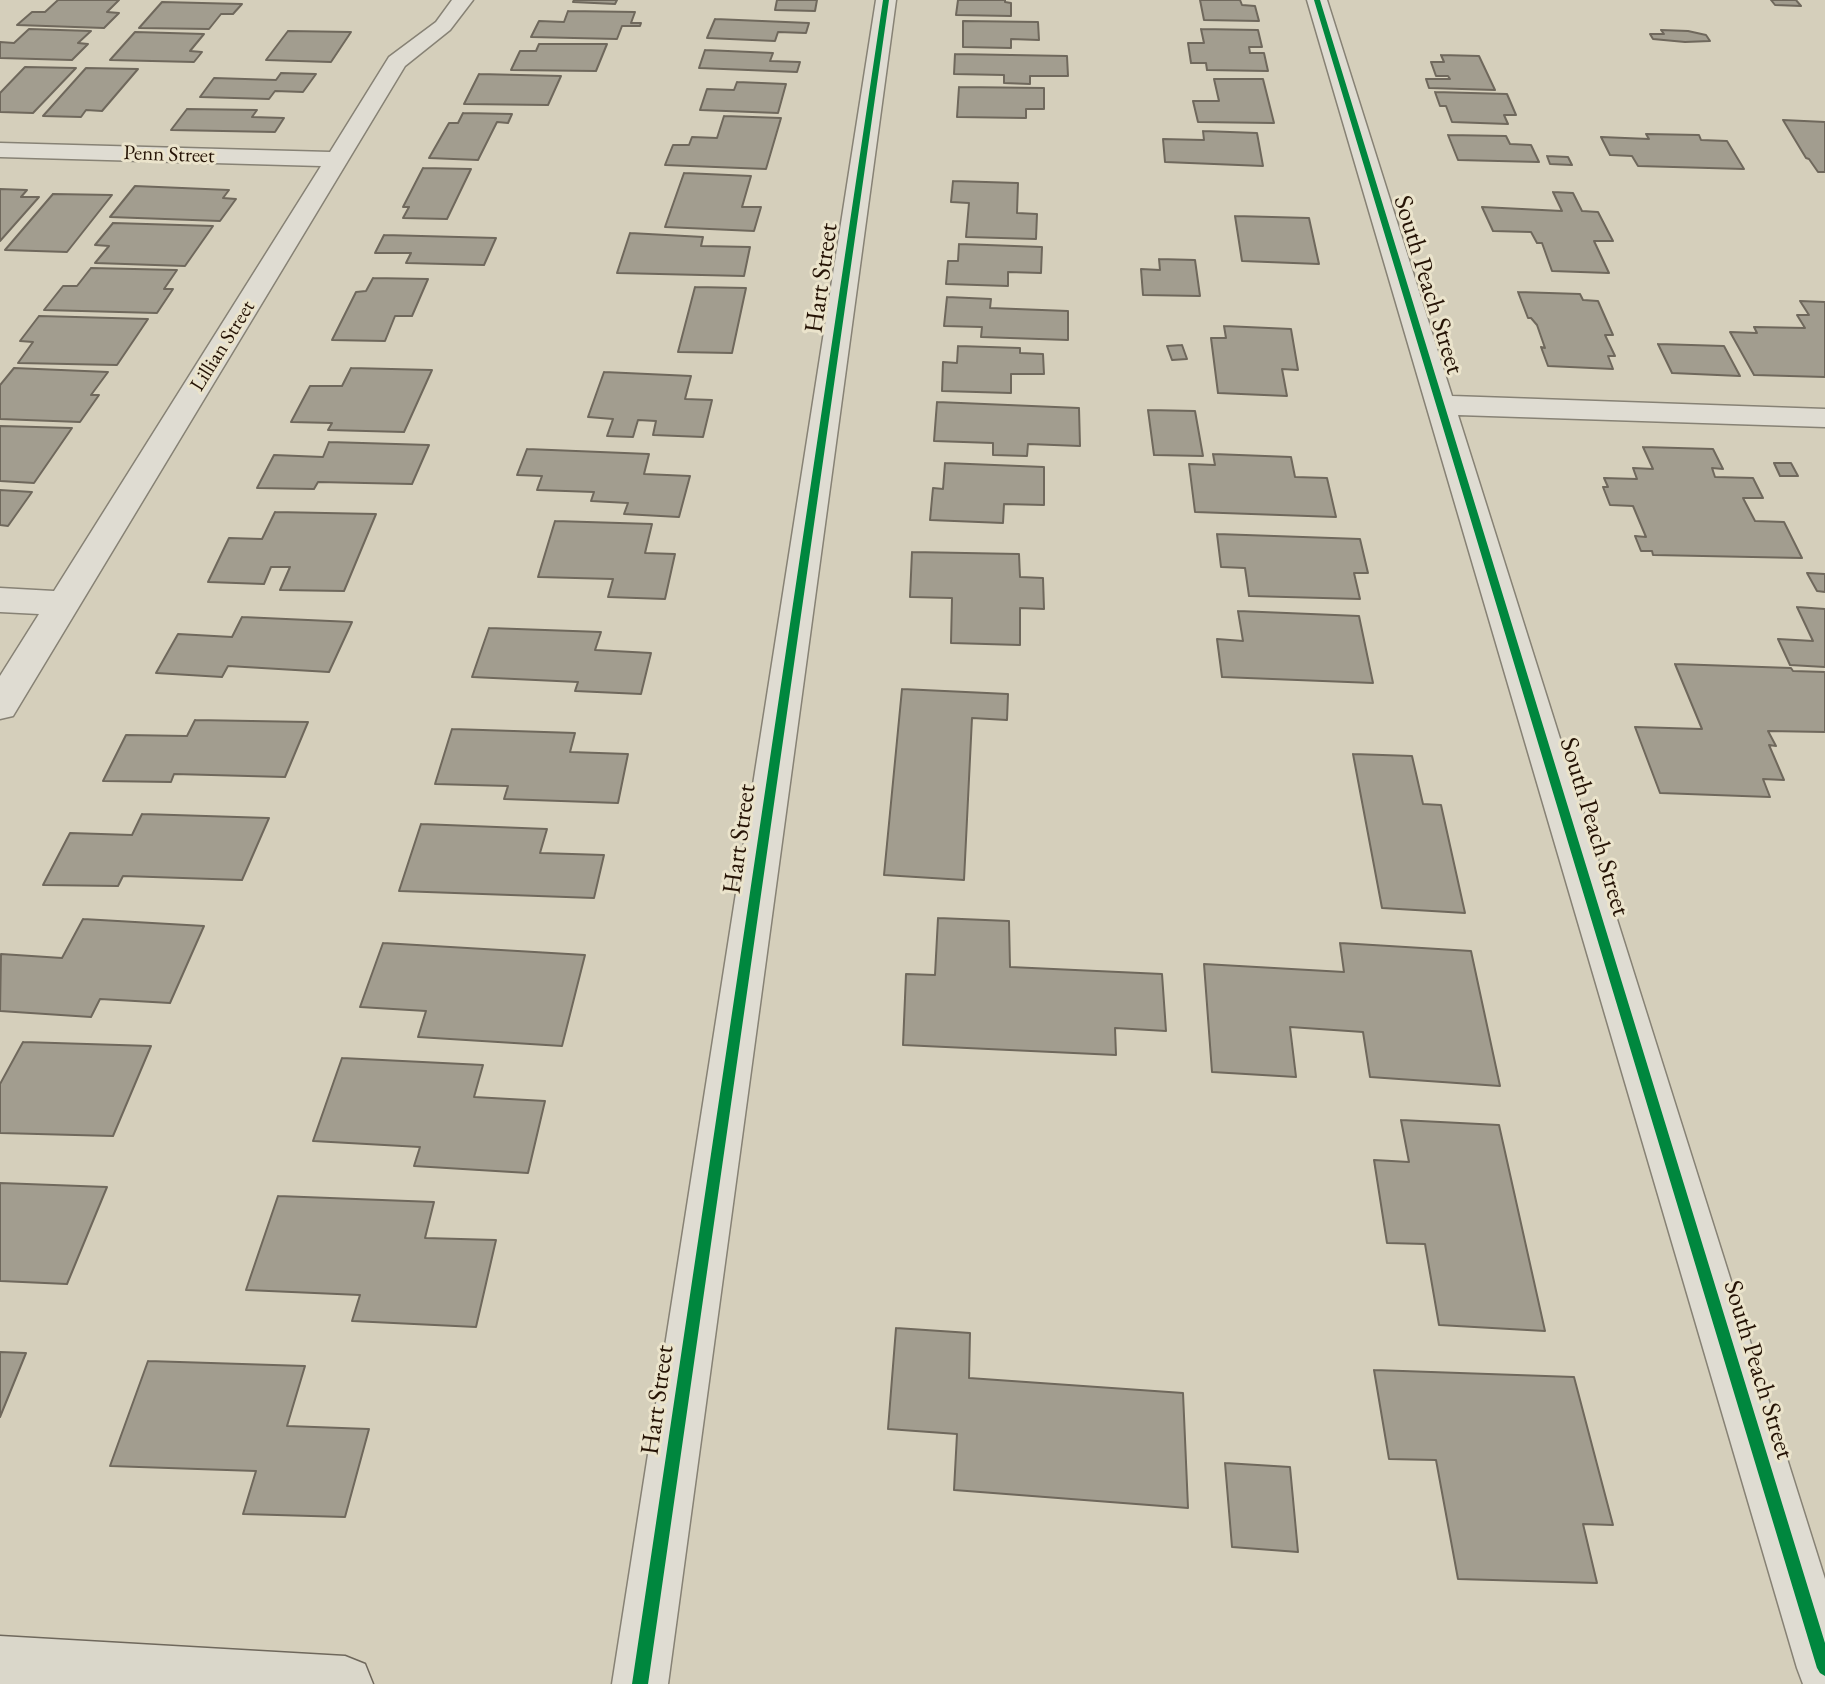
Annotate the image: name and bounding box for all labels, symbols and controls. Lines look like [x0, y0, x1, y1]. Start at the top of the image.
street label: Penn Street [123, 141, 215, 169]
street label: South Peach Street [1386, 192, 1470, 378]
street label: Hart Street [799, 221, 845, 335]
street label: Lillian Street [185, 296, 261, 396]
street label: South Peach Street [1552, 734, 1636, 920]
street label: Hart Street [717, 782, 763, 896]
street label: South Peach Street [1716, 1277, 1800, 1463]
street label: Hart Street [635, 1343, 681, 1457]

